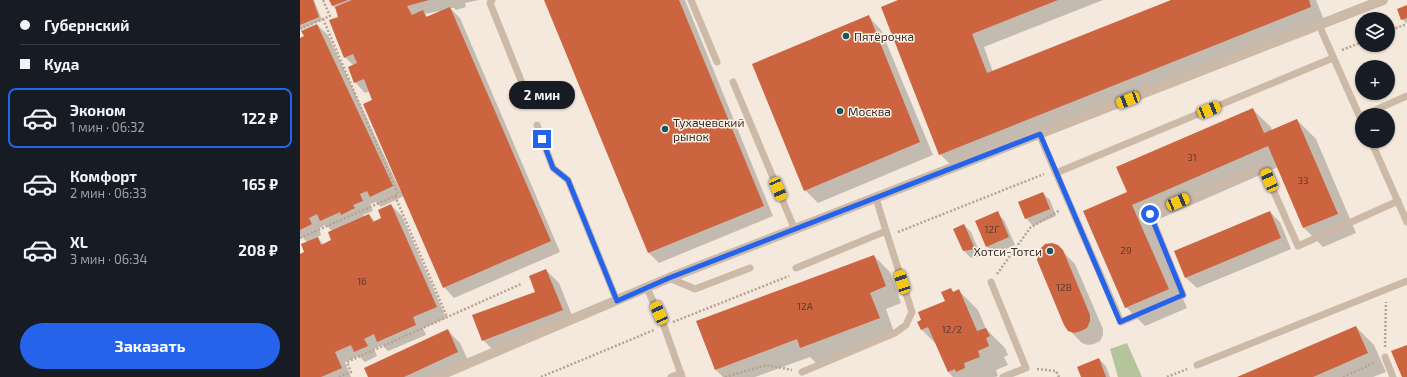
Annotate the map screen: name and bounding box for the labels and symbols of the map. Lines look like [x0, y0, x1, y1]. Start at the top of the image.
place label: Пятёрочка [854, 29, 914, 43]
marker: Пятёрочка [841, 31, 851, 41]
callout: 2 мин [509, 81, 575, 109]
car [1115, 90, 1141, 110]
car [1196, 100, 1222, 120]
place label: Москва [848, 104, 891, 118]
marker: Москва [835, 106, 845, 116]
place label: Тухачевский рынок [673, 115, 744, 143]
marker: Тухачевский рынок [660, 124, 670, 134]
route end [533, 130, 551, 148]
house number: 31 [1187, 151, 1197, 163]
car [1259, 167, 1279, 193]
house number: 33 [1297, 174, 1309, 186]
car [768, 176, 788, 202]
car [1165, 192, 1191, 212]
route start [1141, 205, 1159, 223]
house number: 12Г [985, 223, 999, 235]
place label: Хотси-Тотси [973, 244, 1042, 258]
house number: 29 [1120, 244, 1132, 256]
marker: Хотси-Тотси [1045, 246, 1055, 256]
car [893, 269, 911, 295]
house number: 16 [357, 275, 367, 287]
house number: 12В [1056, 281, 1072, 293]
car [649, 300, 669, 326]
house number: 12А [797, 300, 814, 312]
house number: 12/2 [942, 323, 963, 335]

